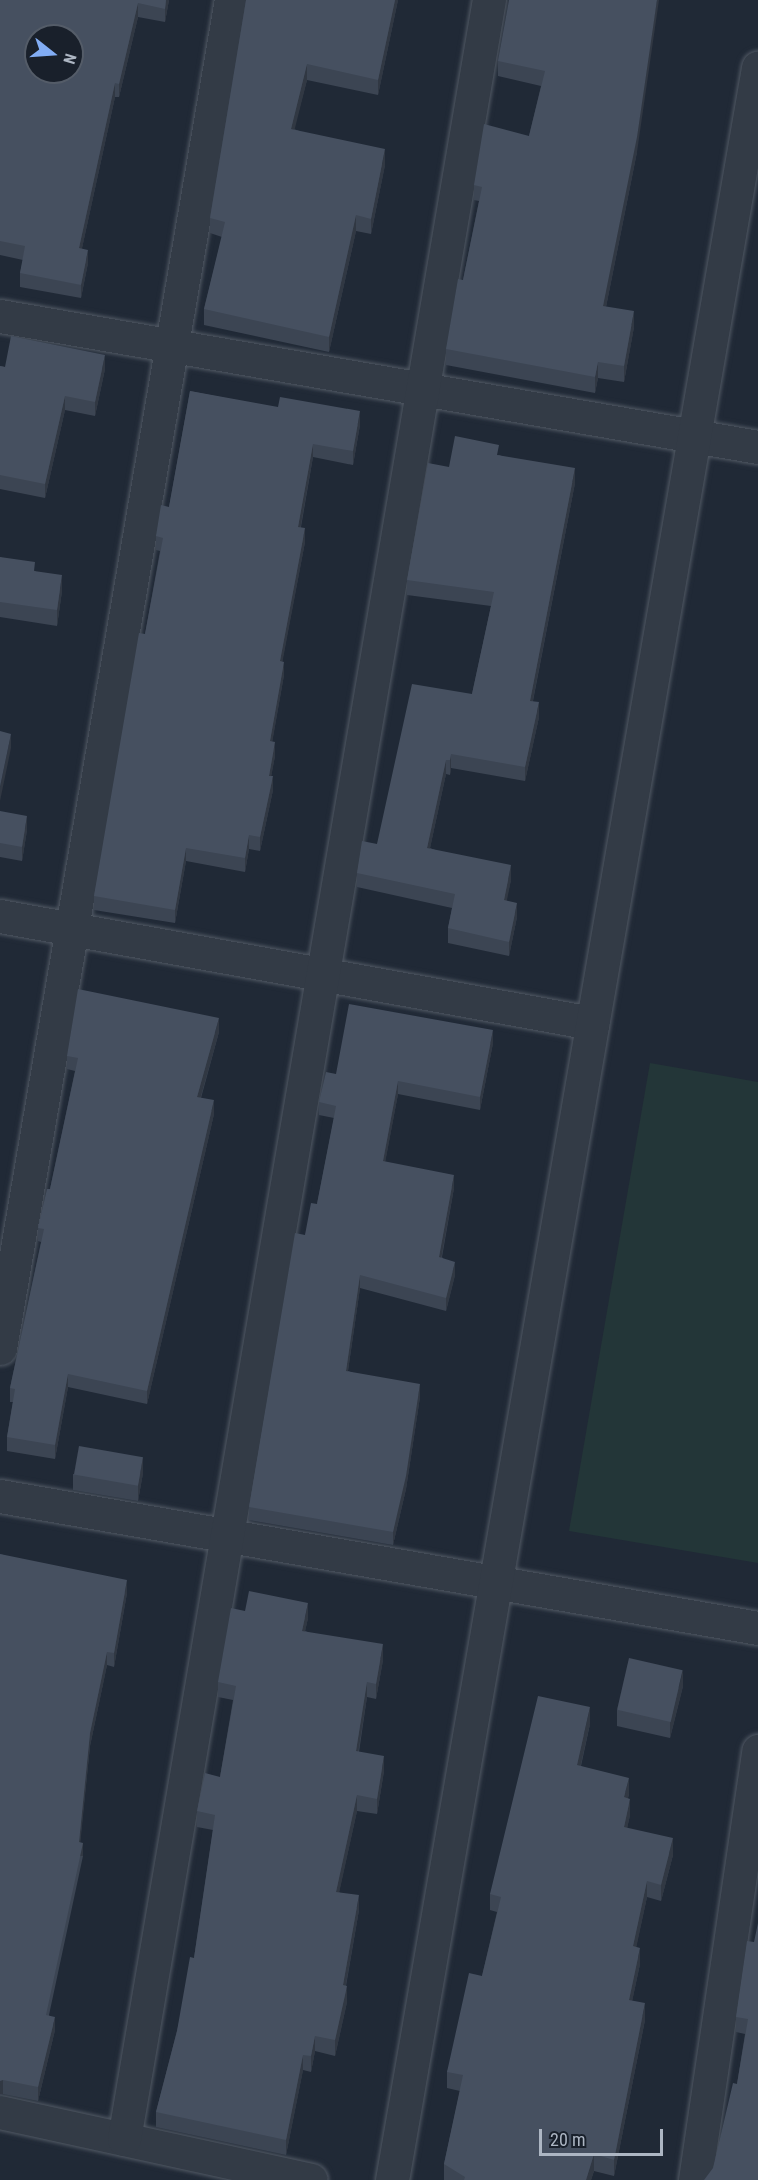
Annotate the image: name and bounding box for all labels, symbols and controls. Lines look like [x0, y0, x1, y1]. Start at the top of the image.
north arrow [24, 24, 84, 84]
text: N [59, 51, 80, 66]
scale bar [542, 2117, 666, 2155]
text: 20 m [550, 2129, 585, 2150]

